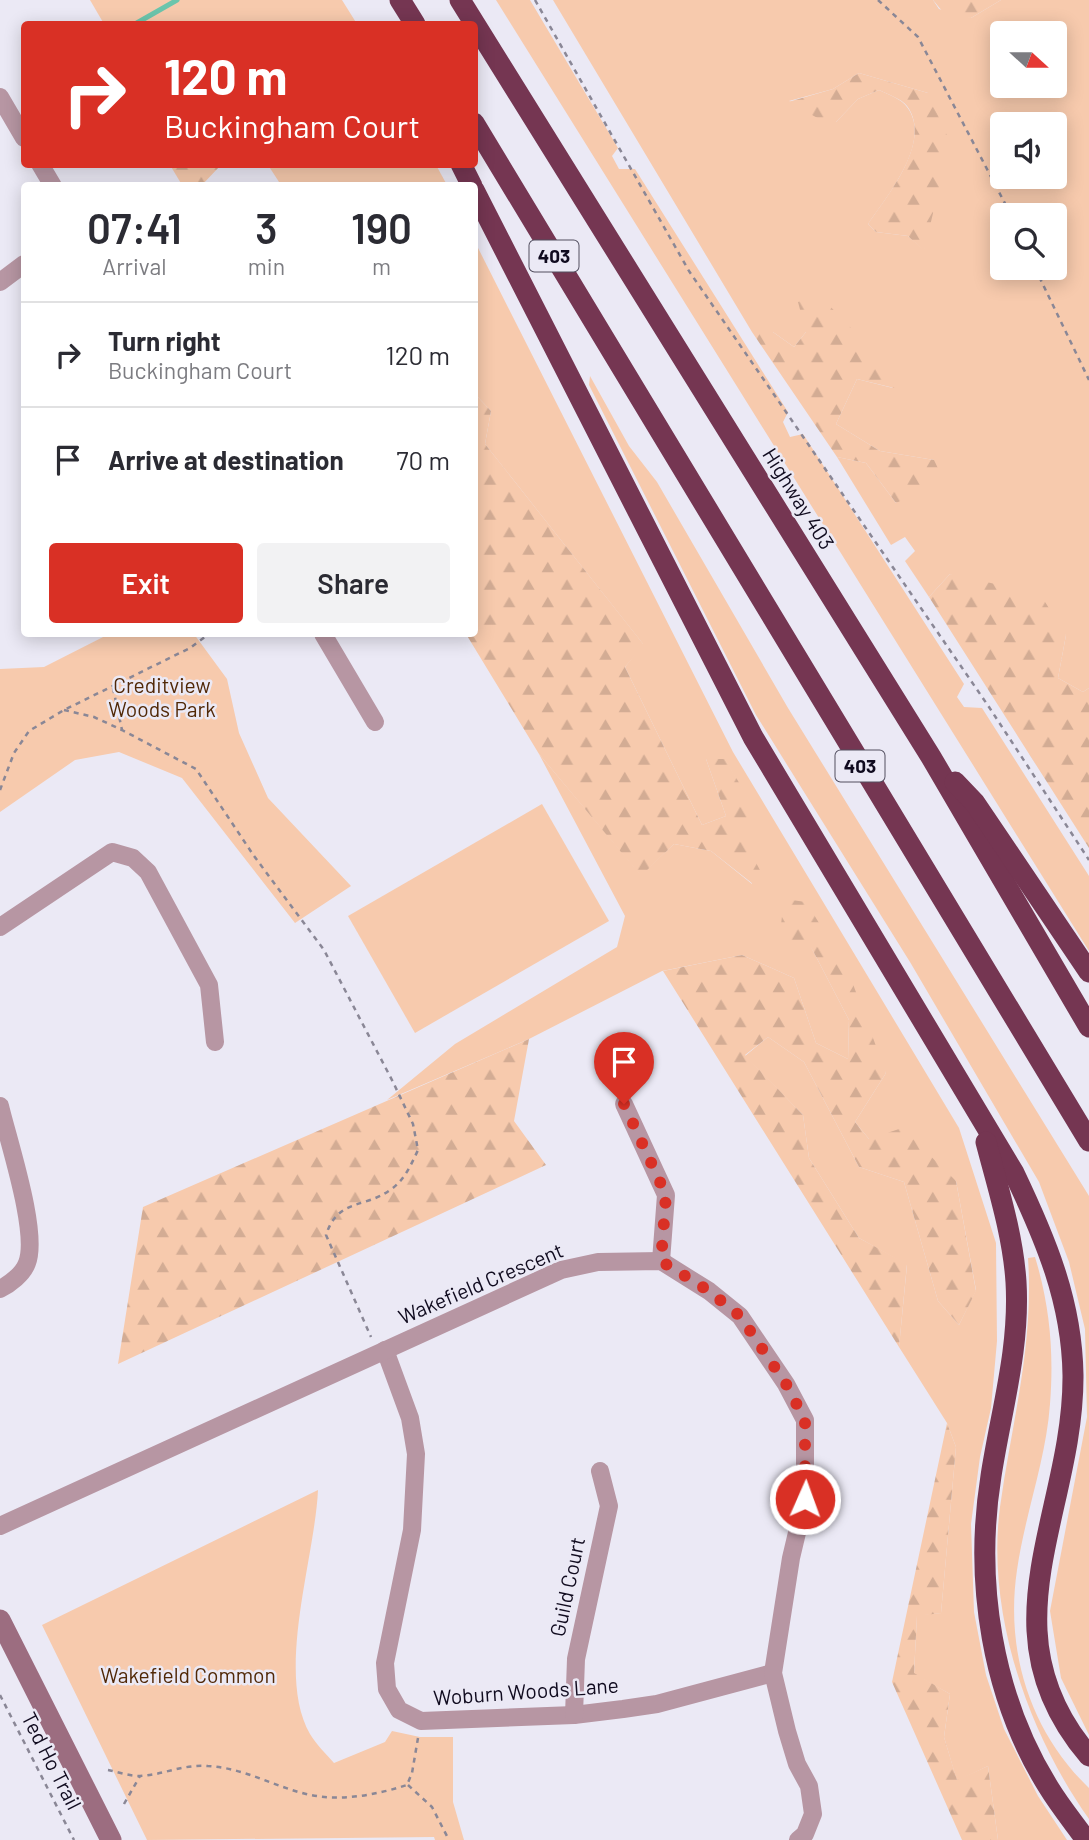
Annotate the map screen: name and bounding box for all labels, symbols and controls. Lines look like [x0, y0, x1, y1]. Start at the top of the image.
north arrow [990, 21, 1068, 98]
map controls [990, 21, 1067, 280]
text: 120 m [164, 46, 287, 105]
icon: right [49, 49, 140, 140]
text: Buckingham Court [164, 106, 420, 144]
button: sound [990, 112, 1067, 189]
text: 07:41 [87, 202, 182, 252]
text: 3 [255, 202, 278, 252]
text: 190 [351, 202, 412, 252]
button: search [990, 203, 1067, 280]
road number: 403 [530, 240, 578, 272]
text: Arrival [102, 252, 167, 280]
text: min [248, 252, 285, 280]
text: m [372, 252, 391, 280]
text: Turn right [108, 325, 221, 356]
icon: right [49, 336, 87, 374]
text: 120 m [386, 339, 450, 370]
text: Buckingham Court [108, 356, 292, 384]
icon: arrive [49, 441, 87, 479]
street label: Highway 403 [758, 443, 840, 554]
text: Arrive at destination [108, 444, 344, 475]
text: 70 m [396, 444, 450, 475]
button: Exit [49, 543, 243, 623]
button: Share [257, 543, 450, 623]
park label: Creditview Woods Park [108, 672, 216, 721]
road number: 403 [836, 750, 884, 782]
pin [594, 1032, 654, 1104]
icon: arrive [605, 1043, 643, 1081]
street label: Wakefield Crescent [394, 1237, 566, 1329]
position arrow [768, 1462, 842, 1536]
street label: Guild Court [544, 1535, 589, 1639]
park label: Wakefield Common [100, 1662, 276, 1687]
street label: Woburn Woods Lane [432, 1672, 619, 1709]
street label: Ted Ho Trail [17, 1707, 88, 1813]

